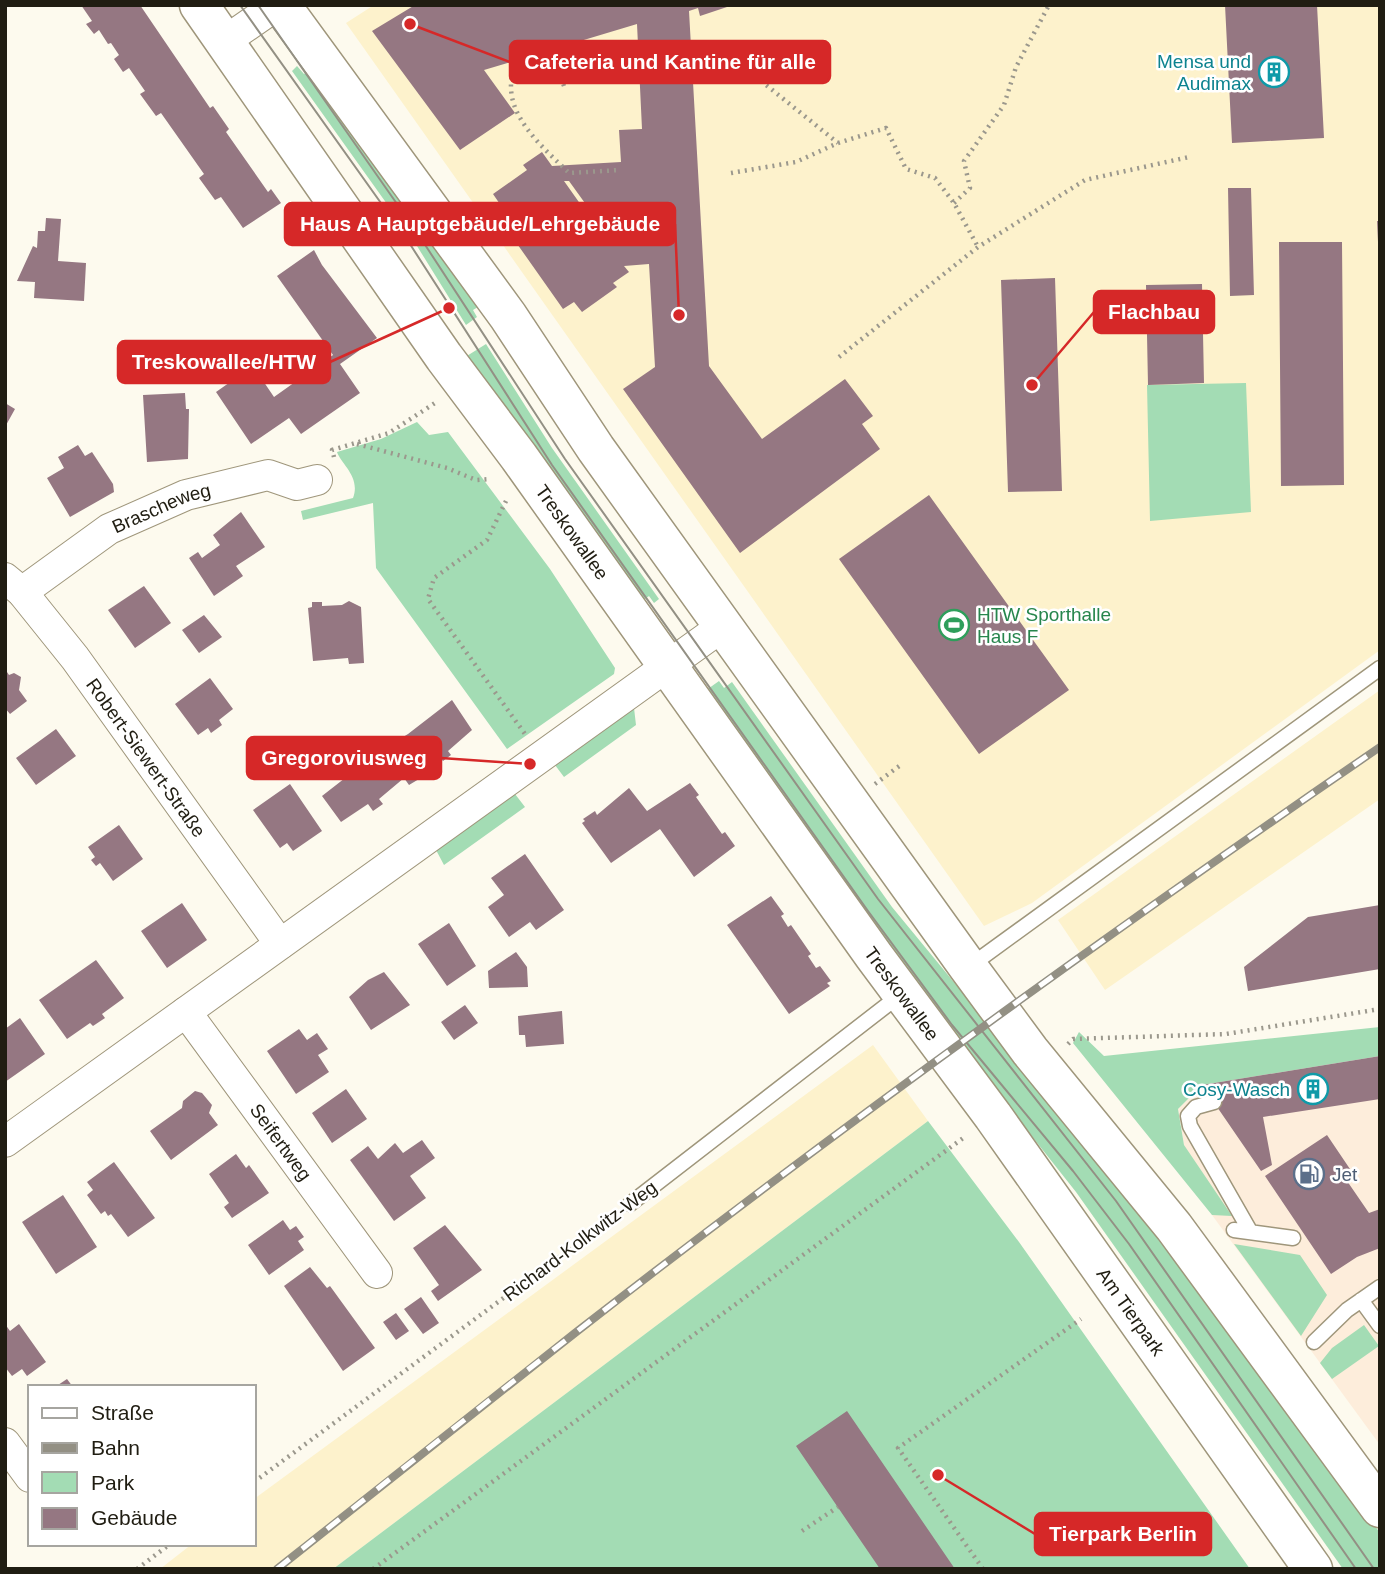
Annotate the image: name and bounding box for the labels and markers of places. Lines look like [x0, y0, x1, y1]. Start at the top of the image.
callout: Cafeteria und Kantine für alle [510, 41, 830, 83]
place label: Mensa und Audimax [1157, 51, 1252, 94]
building icon: Mensa und Audimax [1257, 55, 1291, 89]
callout: Haus A Hauptgebäude/Lehrgebäude [285, 203, 675, 245]
callout: Flachbau [1094, 291, 1214, 333]
callout: Treskowallee/HTW [118, 341, 330, 383]
place label: HTW Sporthalle Haus F [977, 604, 1111, 647]
sports icon: HTW Sporthalle Haus F [937, 608, 971, 642]
callout: Gregoroviusweg [247, 737, 441, 779]
building icon: Cosy-Wasch [1296, 1072, 1330, 1106]
place label: Cosy-Wasch [1183, 1079, 1290, 1100]
fuel station icon: Jet [1292, 1157, 1326, 1191]
place label: Jet [1332, 1164, 1358, 1185]
callout: Tierpark Berlin [1035, 1513, 1211, 1555]

